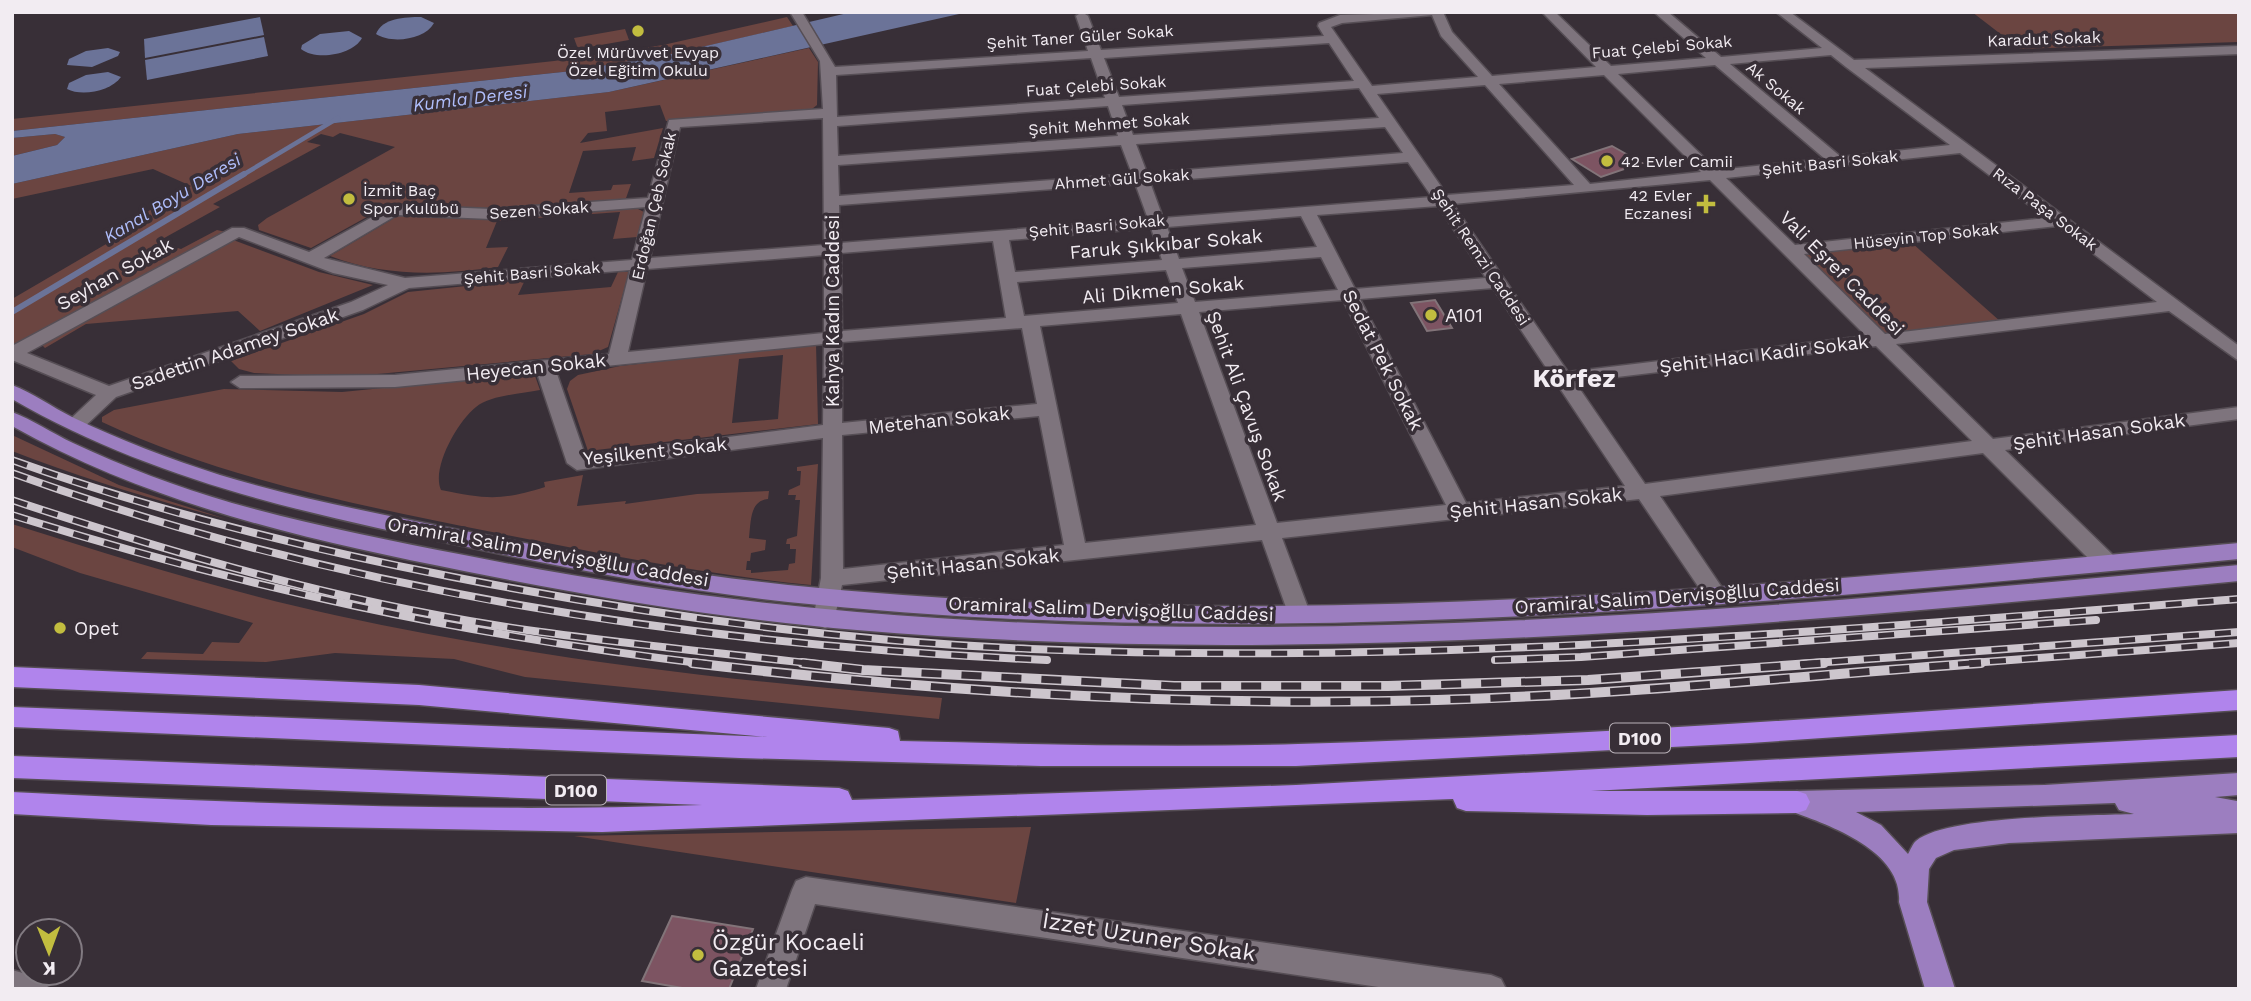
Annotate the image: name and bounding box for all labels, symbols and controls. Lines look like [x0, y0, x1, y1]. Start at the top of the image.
street label: Şehit Taner Güler Sokak [986, 21, 1174, 53]
marker: Özel Mürüvvet Evyap Özel Eğitim Okulu [630, 23, 646, 39]
street label: Karadut Sokak [1987, 28, 2101, 50]
street label: Fuat Çelebi Sokak [1591, 31, 1733, 63]
place label: Özel Mürüvvet Evyap Özel Eğitim Okulu [557, 43, 719, 80]
street label: Ak Sokak [1742, 58, 1810, 118]
street label: Fuat Çelebi Sokak [1025, 72, 1167, 100]
water label: Kumla Deresi [412, 80, 530, 115]
street label: Şehit Mehmet Sokak [1028, 109, 1190, 139]
street label: Erdoğan Çeb Sokak [628, 130, 680, 282]
street label: Şehit Basri Sokak [1761, 146, 1899, 180]
water label: Kanal Boyu Deresi [100, 148, 245, 247]
place label: 42 Evler Camii [1621, 152, 1733, 171]
marker: 42 Evler Camii [1599, 153, 1615, 169]
street label: Rıza Paşa Sokak [1989, 164, 2101, 254]
street label: Ahmet Gül Sokak [1054, 165, 1190, 193]
place label: İzmit Baç Spor Kulübü [363, 181, 459, 218]
street label: Şehit Remzi Caddesi [1428, 185, 1534, 329]
place label: 42 Evler Eczanesi [1624, 186, 1692, 223]
marker: İzmit Baç Spor Kulübü [341, 191, 357, 207]
marker: 42 Evler Eczanesi [1698, 196, 1714, 212]
street label: Sezen Sokak [489, 197, 589, 223]
street label: Vali Eşref Caddesi [1775, 206, 1909, 340]
street label: Şehit Basri Sokak [1028, 211, 1166, 241]
street label: Kahya Kadın Caddesi [821, 215, 844, 407]
street label: Hüseyin Top Sokak [1852, 219, 2000, 253]
street label: Faruk Şıkkıbar Sokak [1069, 224, 1264, 264]
street label: Seyhan Sokak [53, 233, 177, 315]
street label: Şehit Basri Sokak [463, 258, 601, 288]
street label: Ali Dikmen Sokak [1081, 271, 1245, 309]
street label: Sedat Pek Sokak [1338, 286, 1428, 434]
street label: Sadettin Adamey Sokak [128, 303, 342, 395]
place label: A101 [1445, 304, 1483, 327]
marker: A101 [1423, 307, 1439, 323]
street label: Şehit Ali Çavuş Sokak [1202, 308, 1292, 504]
street label: Şehit Hacı Kadir Sokak [1658, 330, 1870, 378]
street label: Heyecan Sokak [465, 348, 607, 386]
district label: Körfez [1532, 363, 1616, 393]
street label: Metehan Sokak [867, 401, 1011, 439]
street label: Şehit Hasan Sokak [2011, 408, 2187, 455]
street label: Yeşilkent Sokak [582, 432, 728, 470]
street label: Şehit Hasan Sokak [1448, 482, 1624, 524]
street label: Oramiral Salim Dervişoğllu Caddesi [386, 512, 710, 592]
street label: Şehit Hasan Sokak [885, 543, 1061, 585]
street label: Oramiral Salim Dervişoğllu Caddesi [1514, 573, 1840, 619]
street label: Oramiral Salim Dervişoğllu Caddesi [948, 592, 1274, 626]
place label: Opet [74, 617, 119, 640]
marker: Opet [52, 620, 68, 636]
road number: D100 [1610, 724, 1670, 752]
road number: D100 [546, 776, 606, 804]
street label: İzzet Uzuner Sokak [1040, 907, 1258, 967]
north arrow [14, 917, 84, 987]
place label: Özgür Kocaeli Gazetesi [712, 929, 865, 982]
marker: Özgür Kocaeli Gazetesi [690, 947, 706, 963]
text: K [43, 957, 56, 980]

